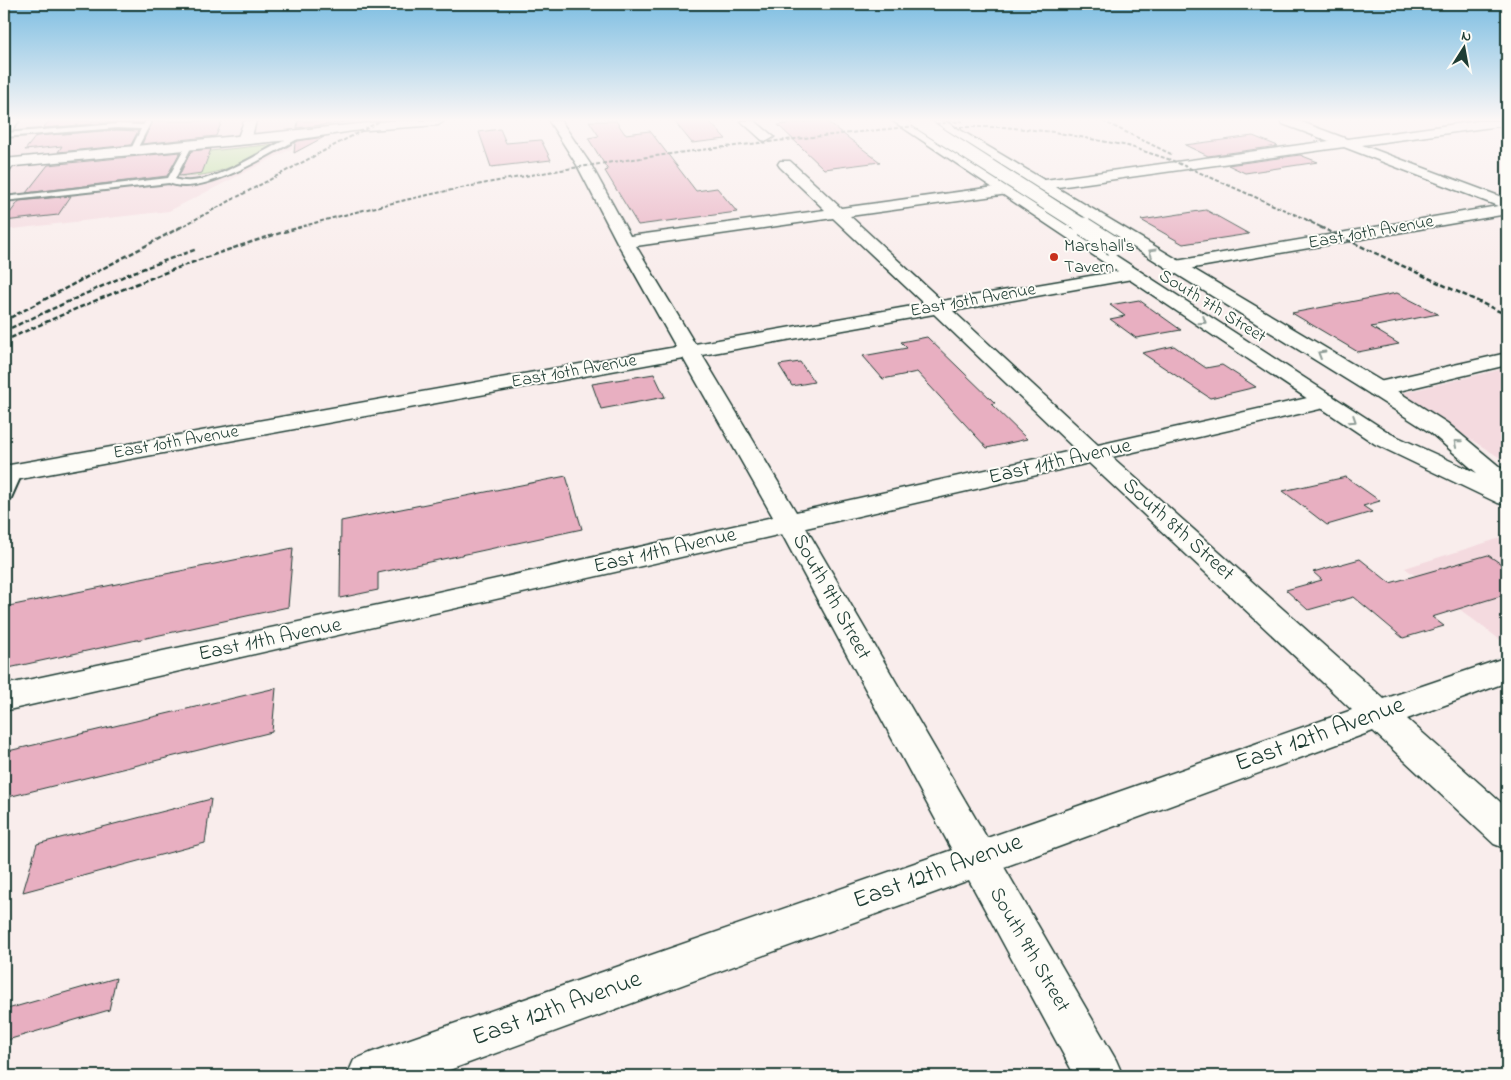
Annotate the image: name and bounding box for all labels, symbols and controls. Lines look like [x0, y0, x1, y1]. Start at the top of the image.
north arrow [1438, 22, 1488, 72]
text: N [1460, 26, 1473, 48]
street label: East 10th Avenue [1306, 209, 1437, 257]
place label: Marshall's Tavern [1064, 234, 1135, 281]
one-way arrow [1149, 248, 1158, 258]
marker: Marshall's Tavern [1048, 251, 1060, 263]
street label: South 7th Street [1153, 264, 1271, 350]
street label: East 10th Avenue [908, 277, 1039, 325]
one-way arrow [1197, 315, 1207, 324]
street label: East 10th Avenue [509, 348, 640, 396]
one-way arrow [1317, 351, 1326, 361]
one-way arrow [1348, 413, 1357, 423]
street label: East 10th Avenue [111, 419, 242, 467]
street label: East 11th Avenue [986, 431, 1135, 493]
one-way arrow [1453, 440, 1462, 449]
street label: South 8th Street [1115, 471, 1241, 589]
street label: East 11th Avenue [591, 520, 740, 582]
street label: South 9th Street [784, 528, 878, 666]
street label: East 11th Avenue [196, 610, 345, 670]
street label: East 12th Avenue [1230, 687, 1410, 782]
street label: East 12th Avenue [848, 824, 1028, 919]
street label: South 9th Street [981, 882, 1077, 1018]
street label: East 12th Avenue [467, 961, 647, 1056]

